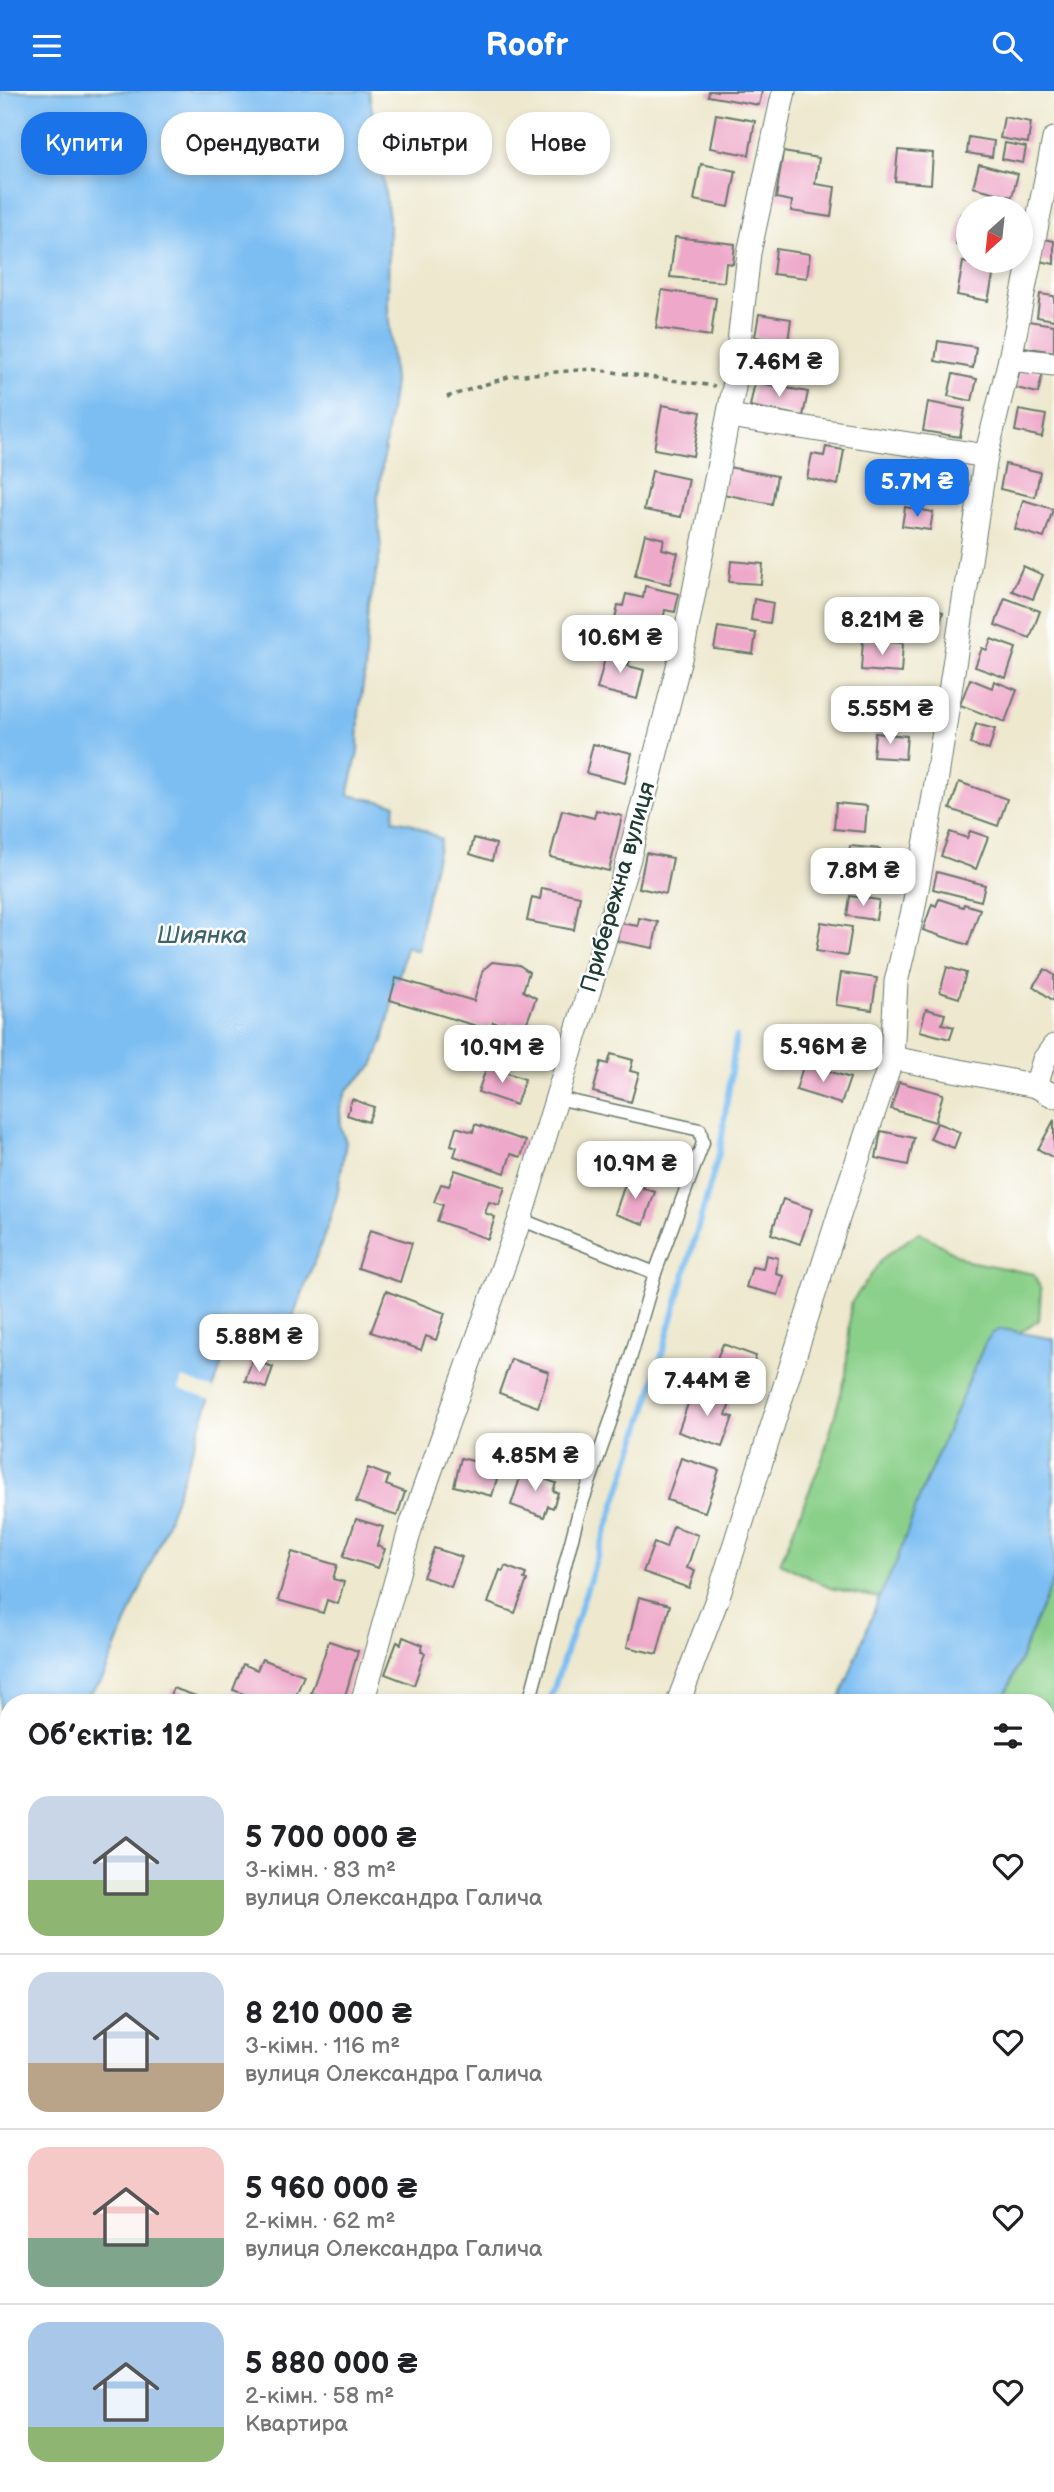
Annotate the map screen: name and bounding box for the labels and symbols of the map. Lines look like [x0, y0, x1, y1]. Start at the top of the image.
north arrow [956, 196, 1032, 273]
pin: 7.46M ₴ [714, 339, 844, 399]
pin: 5.7M ₴ [860, 459, 974, 519]
pin: 8.21M ₴ [817, 597, 947, 657]
pin: 10.6M ₴ [555, 615, 685, 675]
pin: 5.55M ₴ [825, 687, 955, 746]
street label: Прибережна вулиця [575, 778, 661, 996]
pin: 7.8M ₴ [806, 849, 920, 908]
water label: Шиянка [157, 921, 247, 950]
pin: 10.9M ₴ [437, 1025, 567, 1085]
pin: 5.96M ₴ [758, 1025, 888, 1084]
pin: 10.9M ₴ [570, 1141, 700, 1201]
pin: 5.88M ₴ [194, 1315, 324, 1374]
pin: 7.44M ₴ [642, 1359, 772, 1418]
pin: 4.85M ₴ [470, 1433, 600, 1493]

